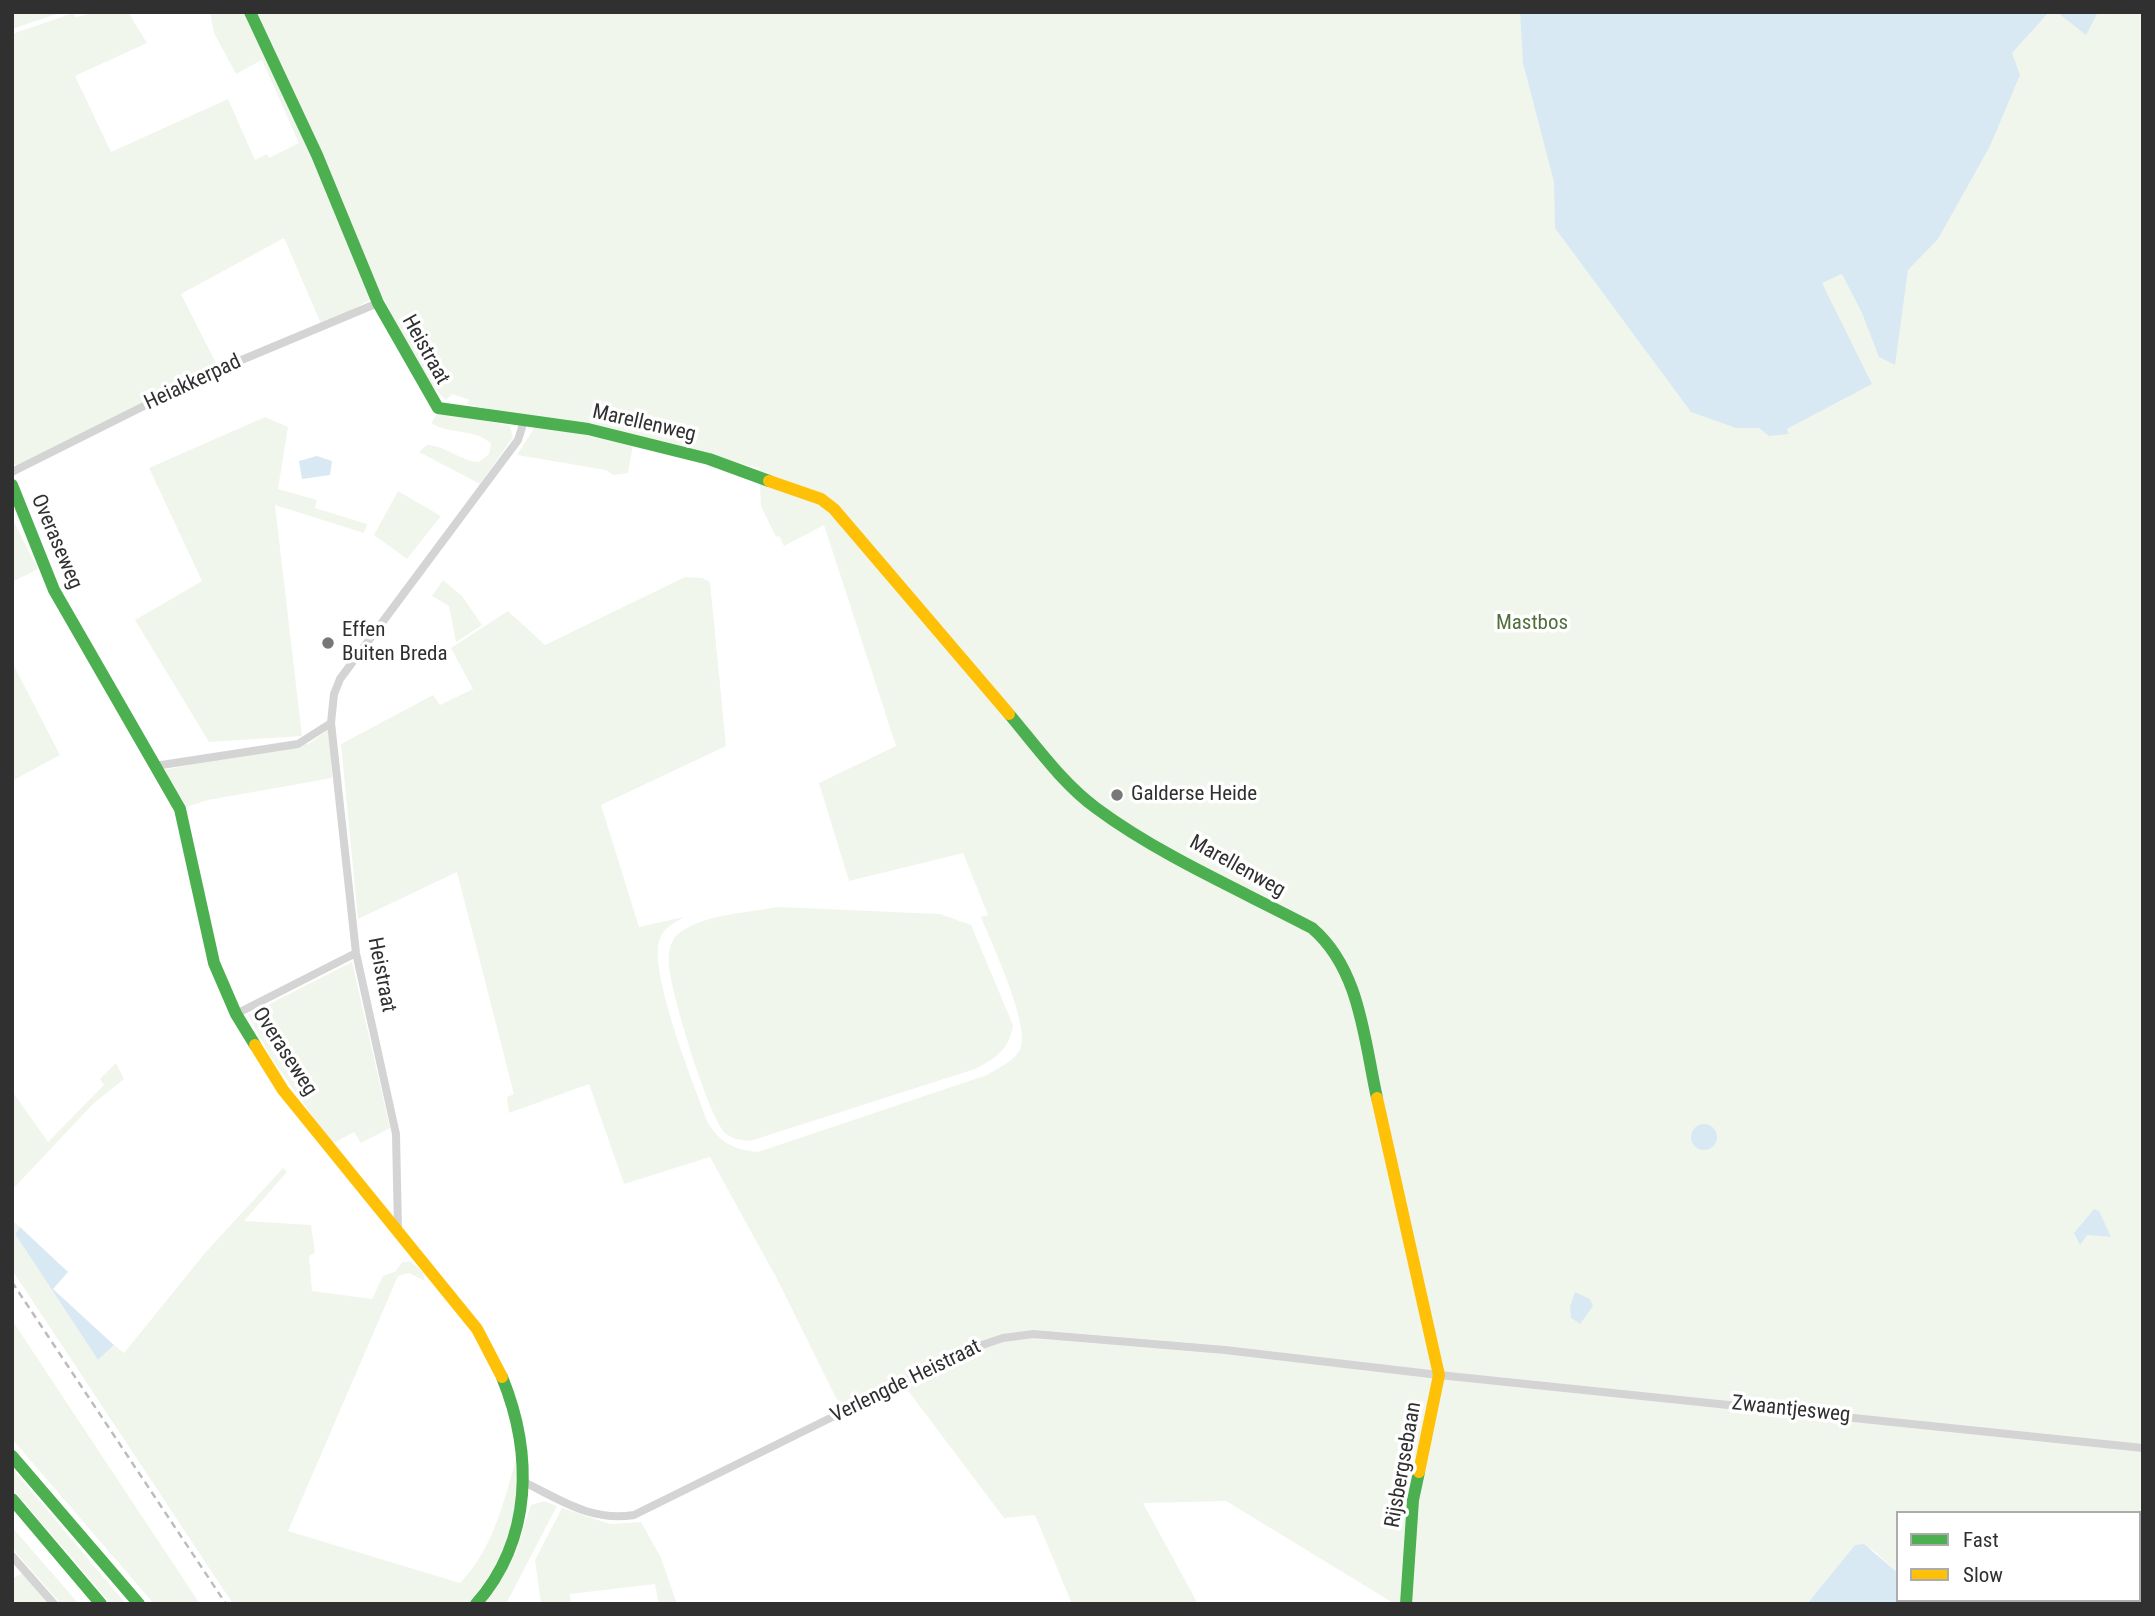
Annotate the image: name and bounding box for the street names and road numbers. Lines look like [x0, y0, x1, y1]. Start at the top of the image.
street label: Heistraat [396, 311, 454, 389]
street label: Heiakkerpad [141, 350, 245, 416]
street label: Marellenweg [590, 400, 698, 448]
street label: Overaseweg [25, 491, 87, 593]
street label: Marellenweg [1185, 830, 1289, 904]
street label: Heistraat [361, 935, 401, 1015]
street label: Overaseweg [246, 1003, 322, 1101]
street label: Verlengde Heistraat [827, 1335, 985, 1429]
street label: Zwaantjesweg [1731, 1391, 1851, 1429]
street label: Rijsbergsebaan [1381, 1400, 1427, 1530]

